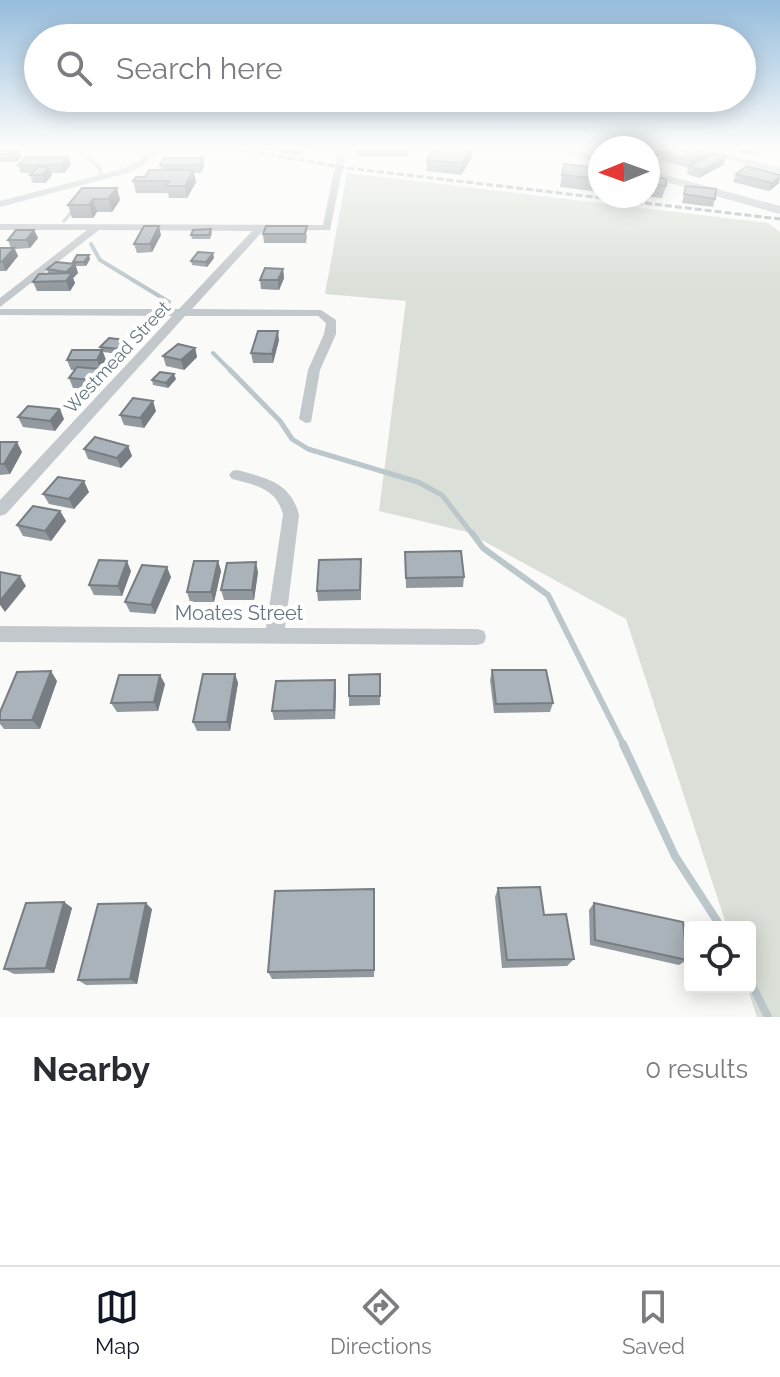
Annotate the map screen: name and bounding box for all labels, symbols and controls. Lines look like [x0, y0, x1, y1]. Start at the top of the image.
search box [24, 24, 756, 112]
icon: search [52, 46, 96, 90]
text: Search here [116, 51, 283, 86]
north arrow [588, 136, 660, 208]
street label: Westmead Street [60, 297, 174, 417]
street label: Moates Street [175, 601, 304, 625]
map controls [684, 921, 756, 993]
button: locate [684, 921, 756, 993]
text: Nearby [32, 1049, 150, 1089]
text: 0 results [645, 1054, 748, 1084]
tab: Map [95, 1285, 140, 1359]
tab: Directions [330, 1285, 432, 1359]
tab: Saved [622, 1285, 685, 1359]

